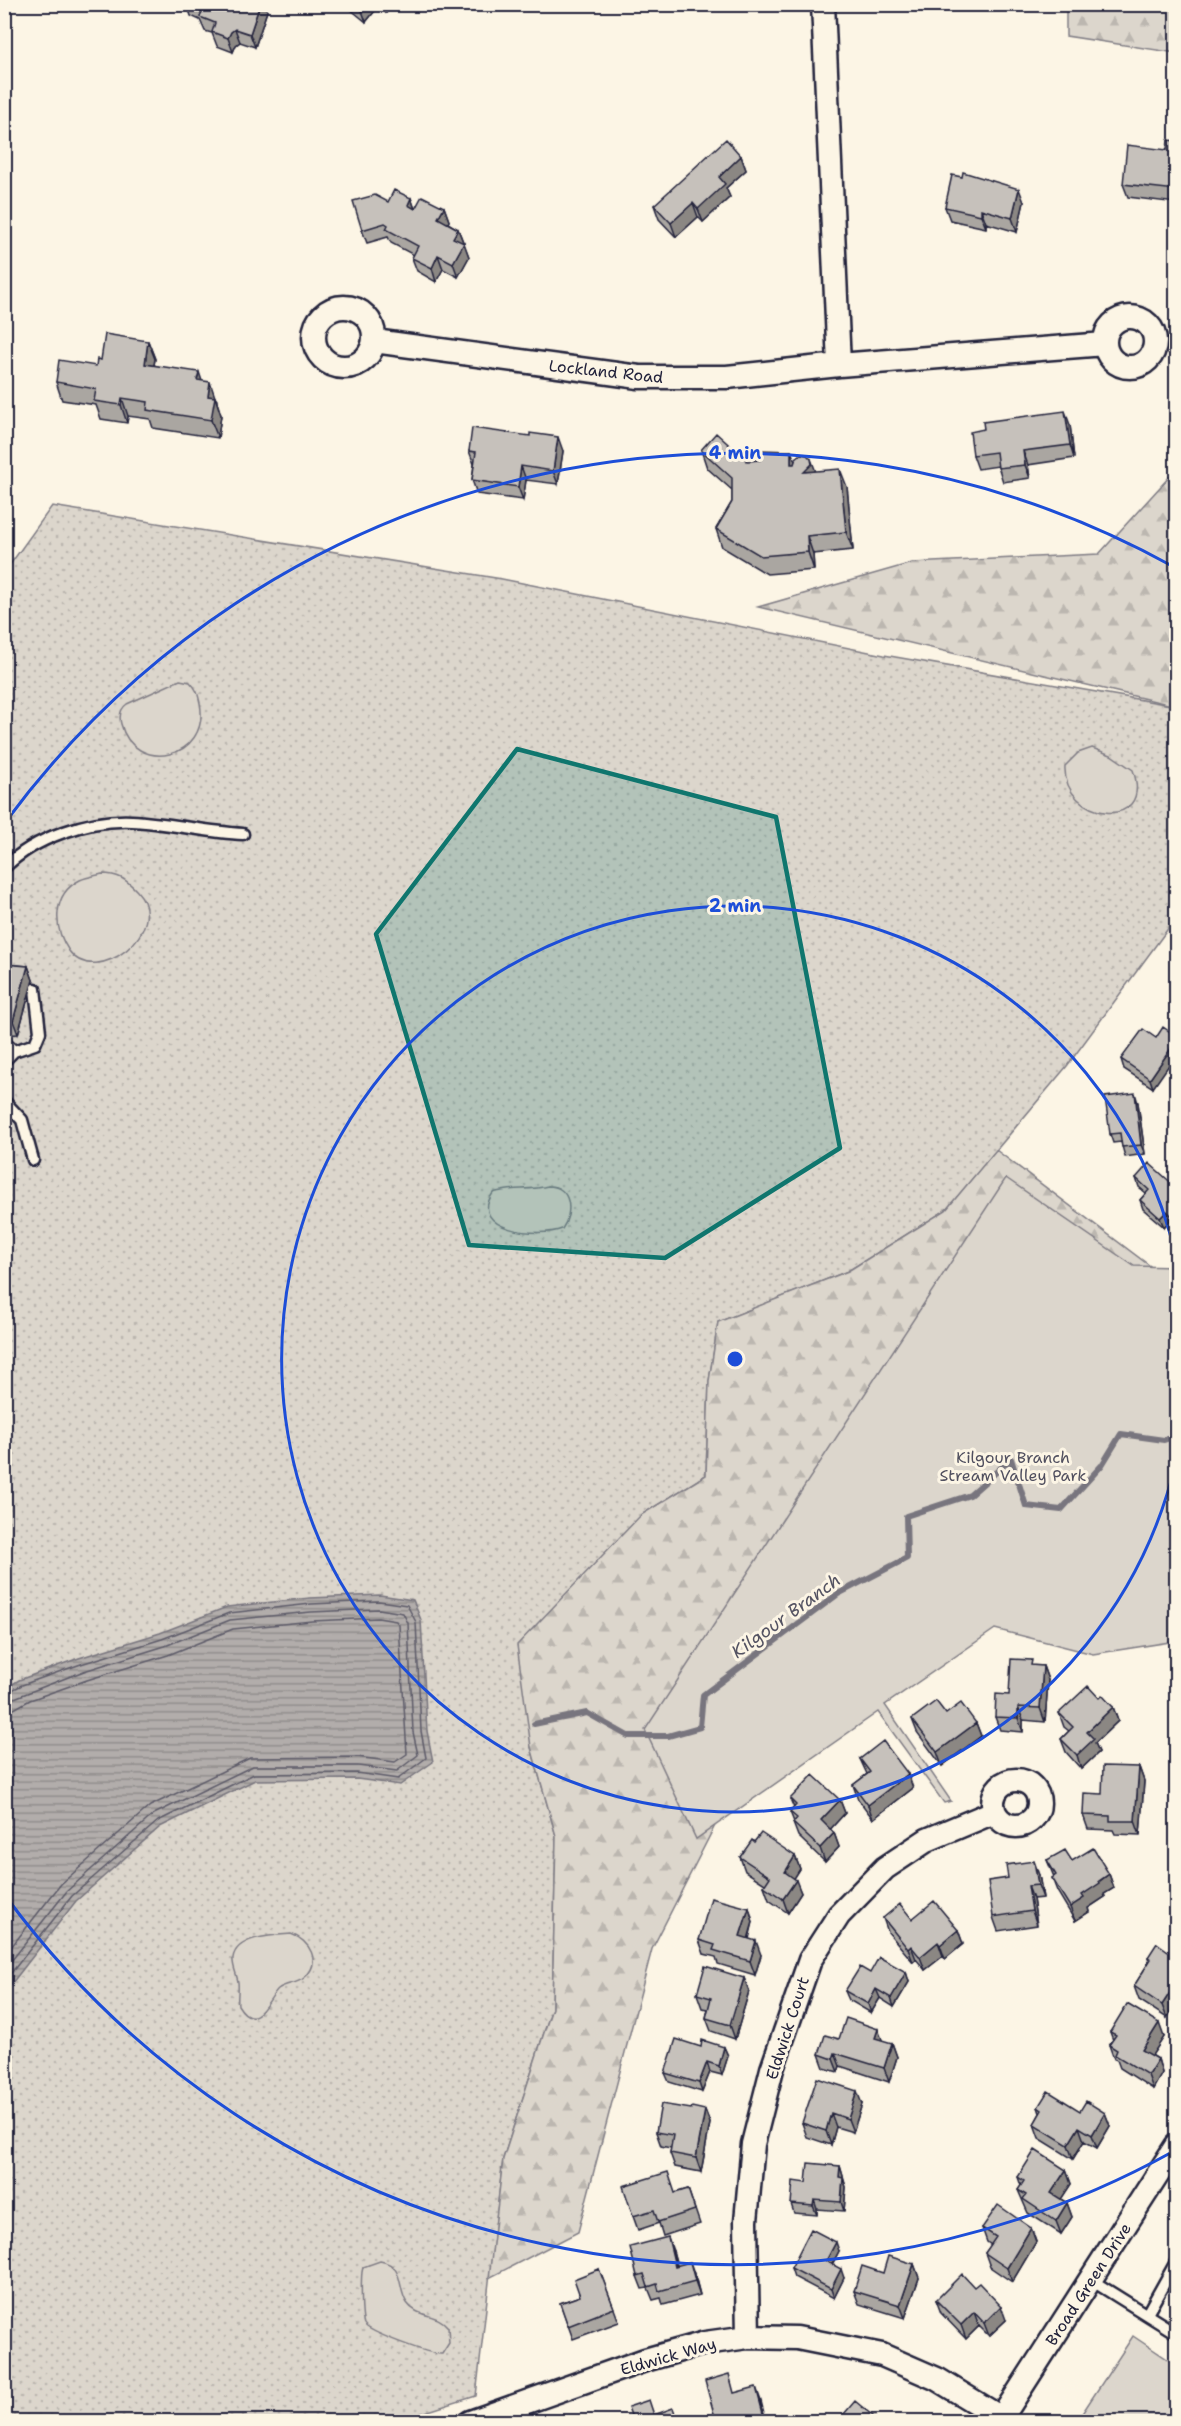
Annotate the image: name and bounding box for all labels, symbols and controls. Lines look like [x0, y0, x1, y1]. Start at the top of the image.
street label: Lockland Road [548, 355, 664, 388]
text: 4 min [709, 441, 761, 465]
text: 2 min [709, 894, 761, 918]
centre of rings [725, 1349, 745, 1369]
park label: Kilgour Branch Stream Valley Park [940, 1447, 1086, 1486]
water label: Kilgour Branch [726, 1568, 846, 1664]
street label: Eldwick Court [761, 1974, 814, 2082]
street label: Broad Green Drive [1041, 2219, 1136, 2350]
street label: Eldwick Way [618, 2333, 718, 2380]

